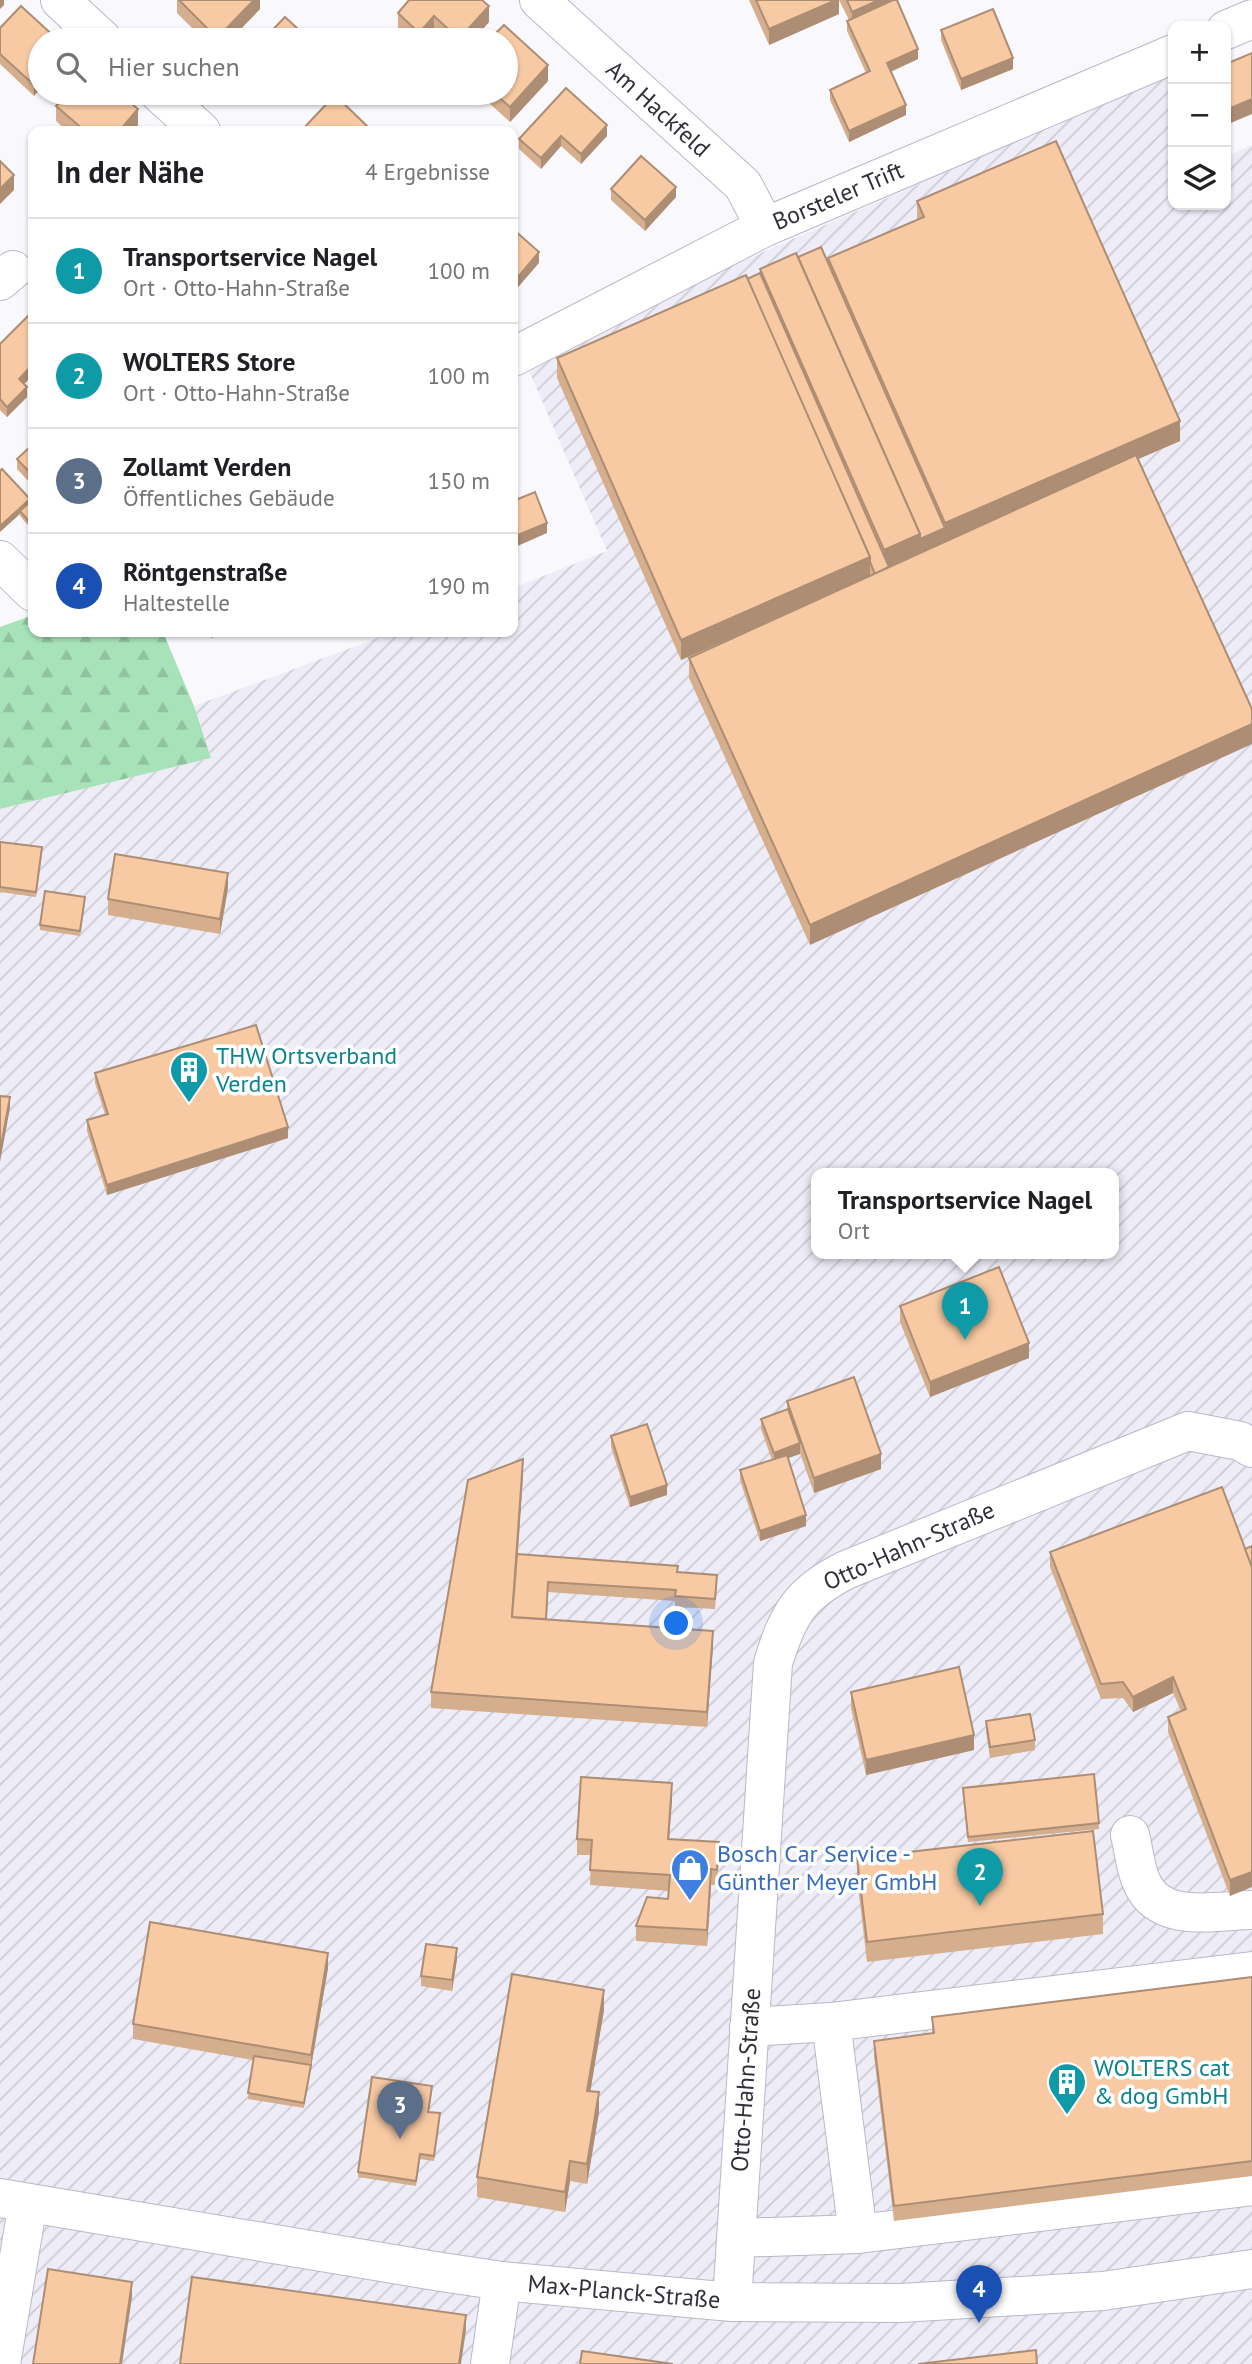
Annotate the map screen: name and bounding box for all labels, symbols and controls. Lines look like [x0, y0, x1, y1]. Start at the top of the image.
map controls [1168, 21, 1231, 210]
button: + [1168, 21, 1231, 84]
search box [28, 28, 518, 105]
icon: search [52, 48, 90, 86]
text: Hier suchen [108, 50, 240, 83]
street label: Am Hackfeld [600, 54, 717, 164]
button: − [1168, 84, 1231, 147]
button: layers [1168, 147, 1231, 210]
text: In der Nähe [56, 152, 204, 191]
street label: Borsteler Trift [768, 154, 908, 237]
text: 4 Ergebnisse [365, 157, 490, 186]
text: Transportservice Nagel [123, 240, 377, 273]
text: 1 [72, 256, 86, 285]
text: 100 m [428, 256, 490, 285]
text: Ort · Otto-Hahn-Straße [123, 273, 350, 302]
text: WOLTERS Store [123, 345, 295, 378]
text: 2 [72, 361, 86, 390]
text: 100 m [428, 361, 490, 390]
text: Ort · Otto-Hahn-Straße [123, 378, 350, 407]
text: Zollamt Verden [123, 450, 291, 483]
text: 3 [72, 466, 86, 495]
text: 150 m [428, 466, 490, 495]
text: Öffentliches Gebäude [123, 483, 335, 512]
text: Röntgenstraße [123, 555, 287, 588]
text: 4 [72, 571, 86, 600]
text: 190 m [428, 571, 490, 600]
text: Haltestelle [123, 588, 230, 617]
place label: THW Ortsverband Verden [215, 1040, 397, 1099]
building icon: THW Ortsverband Verden [168, 1049, 210, 1104]
popup [811, 1168, 1119, 1259]
text: Transportservice Nagel [838, 1183, 1092, 1216]
text: Ort [838, 1216, 870, 1245]
pin: 1 [942, 1282, 988, 1340]
street label: Otto-Hahn-Straße [818, 1494, 999, 1597]
your location [659, 1606, 693, 1640]
place label: Bosch Car Service - Günther Meyer GmbH [717, 1838, 937, 1897]
shop icon: Bosch Car Service - Günther Meyer GmbH [669, 1847, 711, 1902]
pin: 2 [957, 1848, 1003, 1906]
street label: Otto-Hahn-Straße [724, 1987, 767, 2173]
place label: WOLTERS cat & dog GmbH [1094, 2052, 1230, 2111]
building icon: WOLTERS cat & dog GmbH [1046, 2061, 1088, 2116]
pin: 3 [377, 2081, 423, 2139]
pin: 4 [956, 2265, 1002, 2323]
street label: Max-Planck-Straße [526, 2268, 722, 2315]

